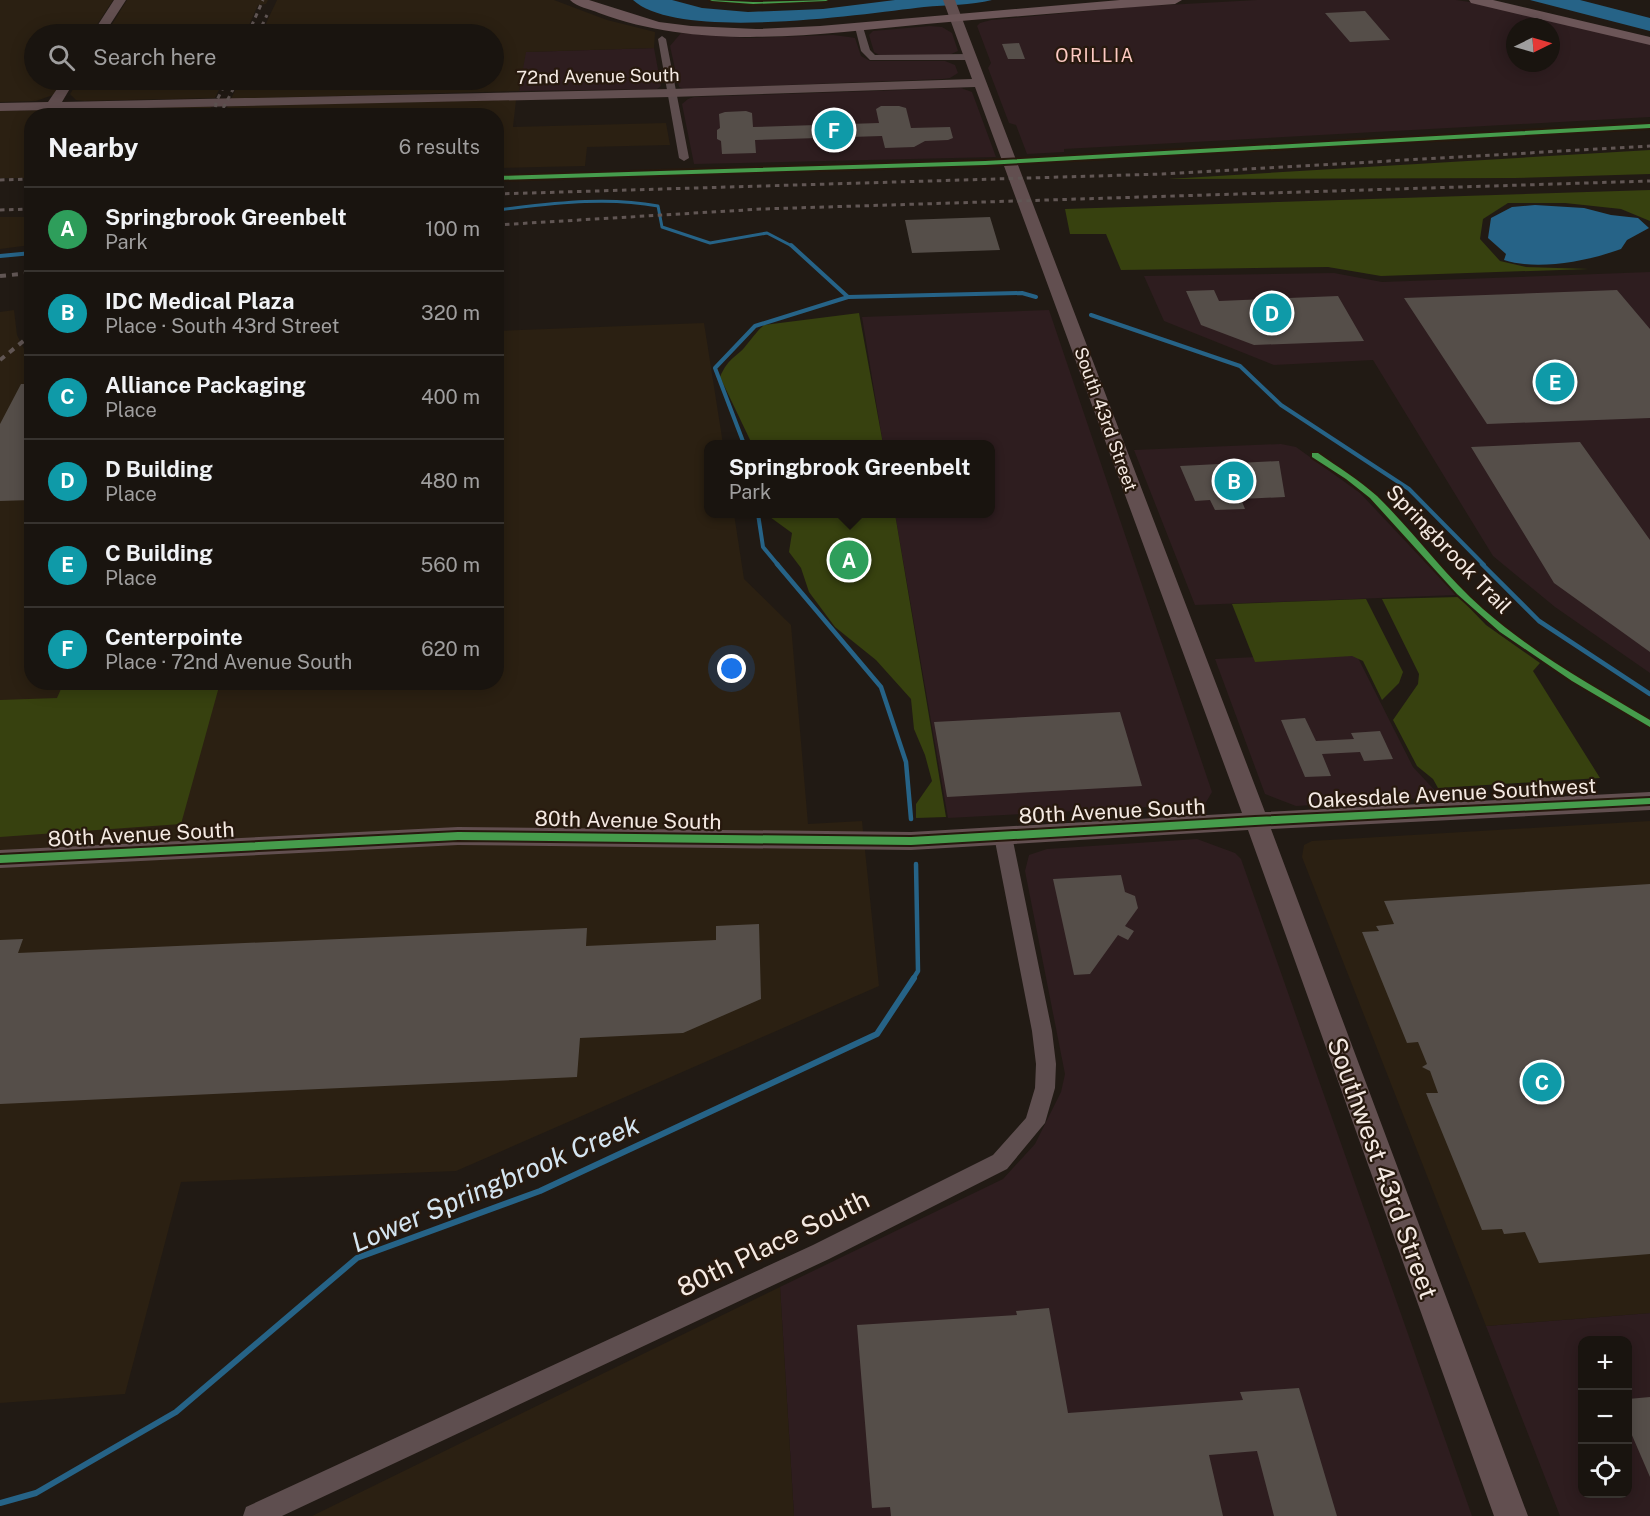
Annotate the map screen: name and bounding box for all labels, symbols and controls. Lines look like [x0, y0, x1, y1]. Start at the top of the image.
north arrow [1506, 18, 1560, 72]
search box [24, 24, 504, 90]
icon: search [45, 41, 78, 74]
text: Search here [93, 44, 217, 70]
district label: ORILLIA [1055, 45, 1135, 66]
street label: 72nd Avenue South [516, 64, 680, 88]
pin: F [814, 108, 854, 152]
text: Nearby [48, 132, 138, 163]
text: 6 results [399, 135, 480, 159]
text: Springbrook Greenbelt [105, 204, 347, 230]
text: A [60, 217, 75, 241]
text: 100 m [425, 217, 480, 241]
text: Park [105, 230, 148, 254]
text: IDC Medical Plaza [105, 288, 294, 314]
pin: D [1252, 290, 1292, 336]
text: B [61, 301, 74, 325]
text: 320 m [421, 301, 480, 325]
text: Place · South 43rd Street [105, 314, 339, 338]
street label: South 43rd Street [1070, 344, 1142, 494]
pin: E [1536, 360, 1574, 404]
text: Alliance Packaging [105, 372, 306, 398]
text: C [60, 385, 75, 409]
text: 400 m [421, 385, 480, 409]
text: Place [105, 398, 157, 422]
popup [704, 440, 995, 518]
text: Springbrook Greenbelt [729, 454, 970, 480]
text: D Building [105, 456, 213, 482]
pin: B [1214, 458, 1254, 504]
text: D [60, 469, 75, 493]
text: 480 m [420, 469, 480, 493]
street label: Springbrook Trail [1381, 479, 1517, 619]
text: Park [729, 480, 771, 504]
text: Place [105, 482, 157, 506]
pin: A [830, 538, 868, 582]
text: C Building [105, 540, 213, 566]
text: E [61, 553, 74, 577]
text: 560 m [420, 553, 480, 577]
text: Place [105, 566, 157, 590]
text: Centerpointe [105, 624, 243, 650]
text: F [61, 637, 74, 661]
text: 620 m [421, 637, 480, 661]
text: Place · 72nd Avenue South [105, 650, 352, 674]
your location [717, 654, 746, 683]
street label: Oakesdale Avenue Southwest [1307, 773, 1597, 813]
street label: 80th Avenue South [1018, 794, 1206, 828]
street label: 80th Avenue South [534, 806, 722, 834]
street label: 80th Avenue South [47, 817, 235, 851]
street label: Southwest 43rd Street [1321, 1033, 1445, 1303]
pin: C [1522, 1060, 1562, 1104]
water label: Lower Springbrook Creek [346, 1108, 644, 1258]
street label: 80th Place South [672, 1183, 874, 1303]
map controls [1578, 1336, 1632, 1498]
button: + [1578, 1336, 1632, 1390]
button: − [1578, 1390, 1632, 1444]
button: locate [1578, 1444, 1632, 1498]

